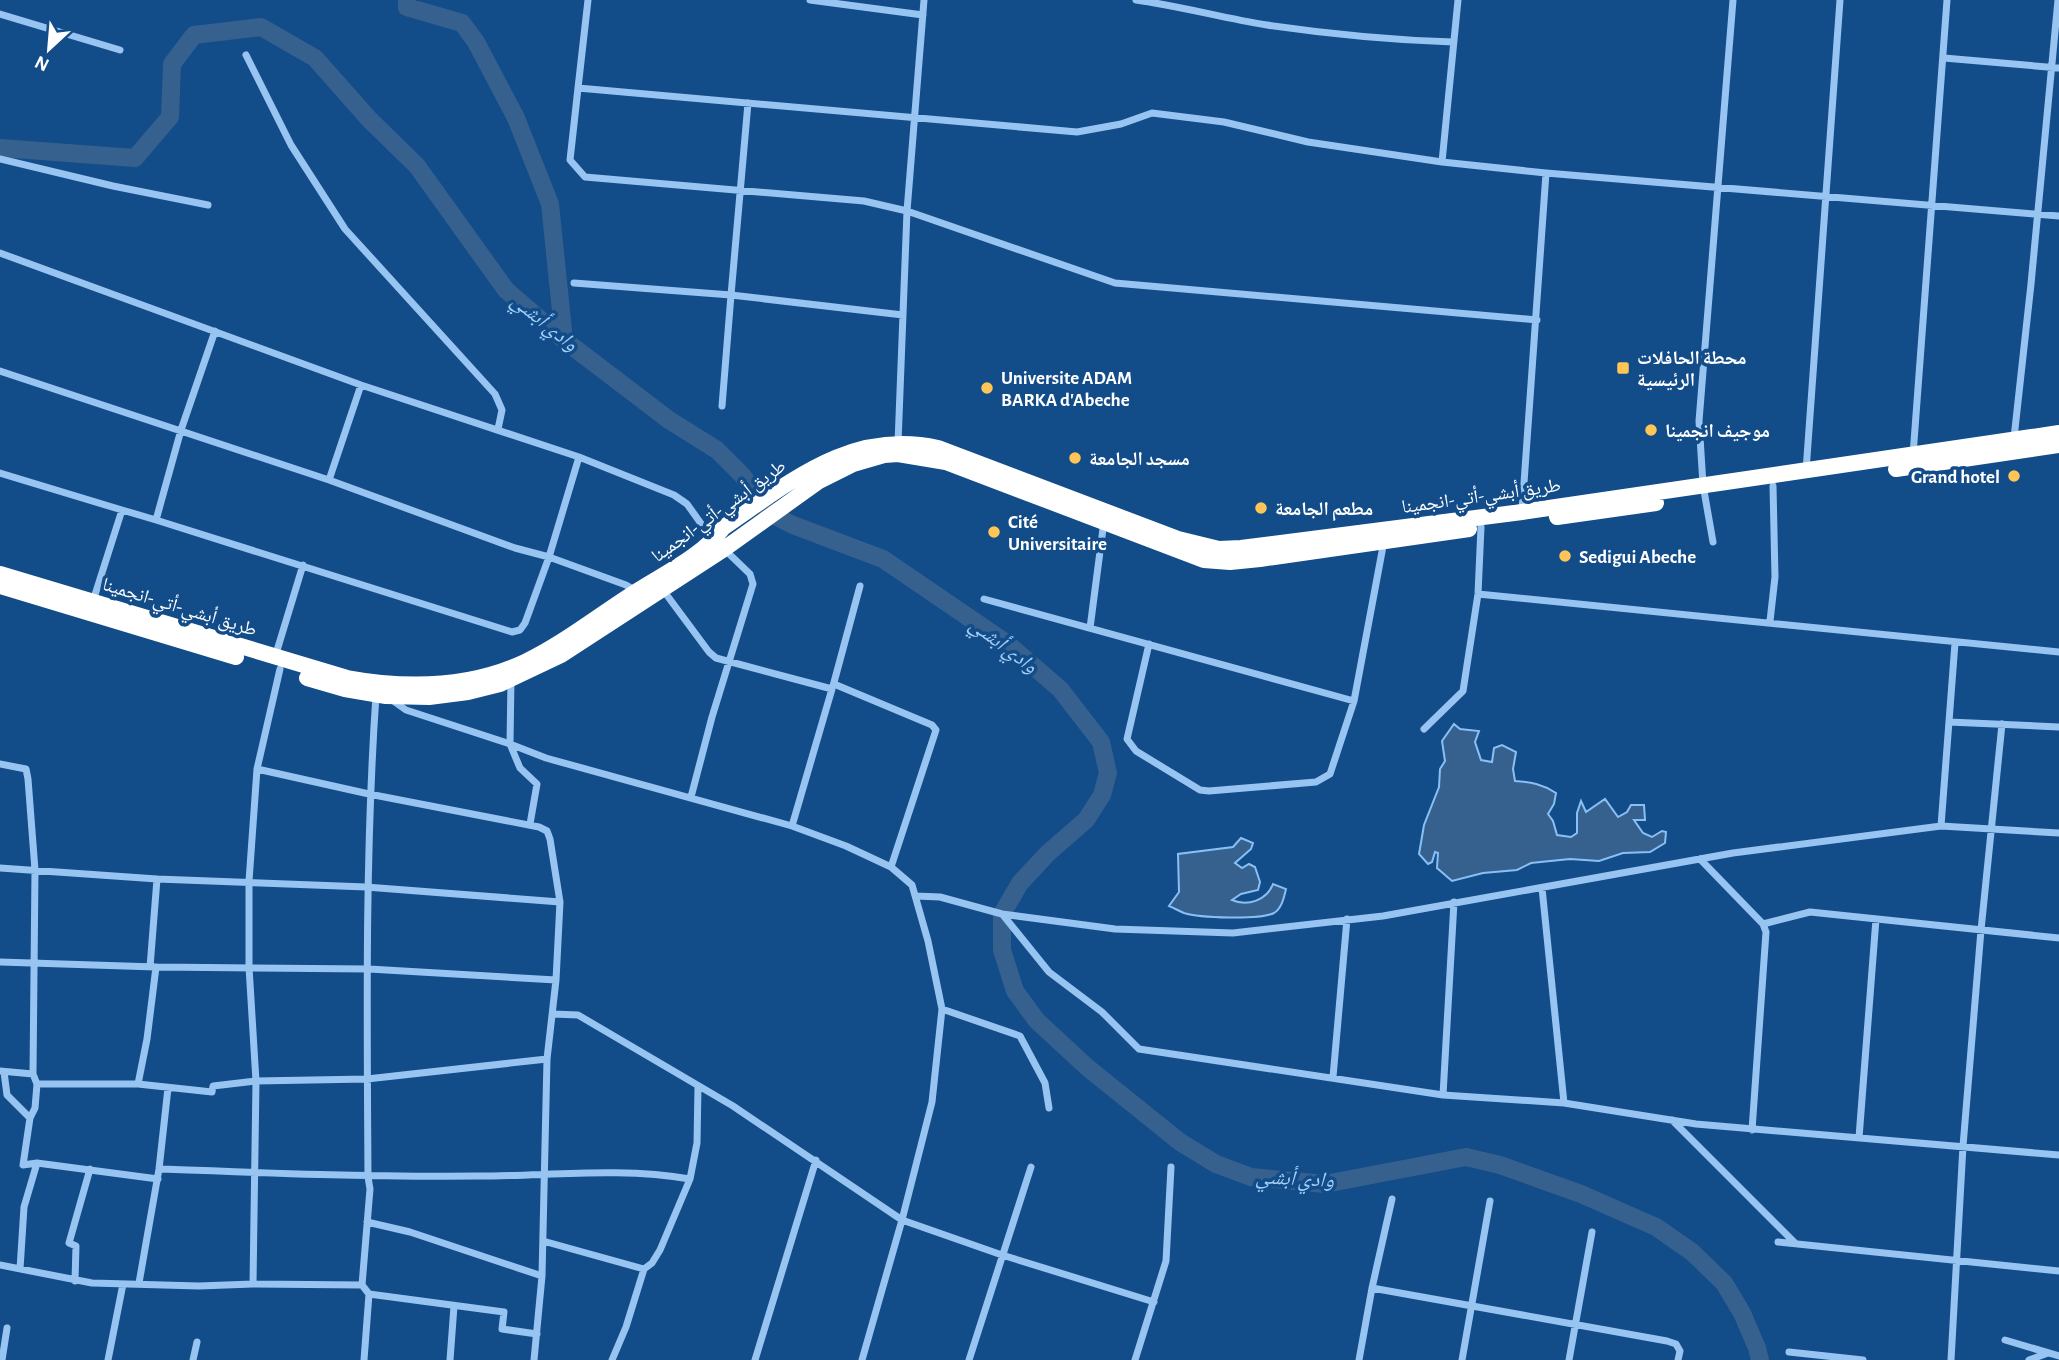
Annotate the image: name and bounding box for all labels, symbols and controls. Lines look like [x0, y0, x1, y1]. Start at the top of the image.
north arrow [14, 14, 84, 84]
text: N [32, 51, 52, 74]
water label: وادي أبشي [504, 287, 584, 360]
place label: محطة الحافلات الرئيسية [1637, 349, 1747, 391]
marker: محطة الحافلات الرئيسية [1615, 360, 1631, 376]
place label: Universite ADAM BARKA d'Abeche [1001, 369, 1132, 410]
marker: Universite ADAM BARKA d'Abeche [979, 380, 995, 396]
marker: موجيف انجمينا [1643, 422, 1659, 438]
place label: موجيف انجمينا [1665, 422, 1770, 442]
marker: مسجد الجامعة [1067, 450, 1083, 466]
place label: مسجد الجامعة [1089, 450, 1190, 469]
street label: طريق أبشي-أتي-انجمينا [647, 454, 792, 570]
place label: Grand hotel [1911, 468, 2000, 487]
marker: Grand hotel [2006, 468, 2022, 484]
street label: طريق أبشي-أتي-انجمينا [1400, 473, 1563, 522]
marker: مطعم الجامعة [1253, 500, 1269, 516]
place label: مطعم الجامعة [1275, 500, 1373, 521]
place label: Cité Universitaire [1008, 513, 1107, 554]
marker: Cité Universitaire [986, 524, 1002, 540]
marker: Sedigui Abeche [1557, 548, 1573, 564]
place label: Sedigui Abeche [1579, 548, 1696, 567]
street label: طريق أبشي-أتي-انجمينا [99, 572, 260, 645]
water label: وادي أبشي [963, 611, 1043, 682]
water label: وادي أبشي [1255, 1163, 1335, 1196]

